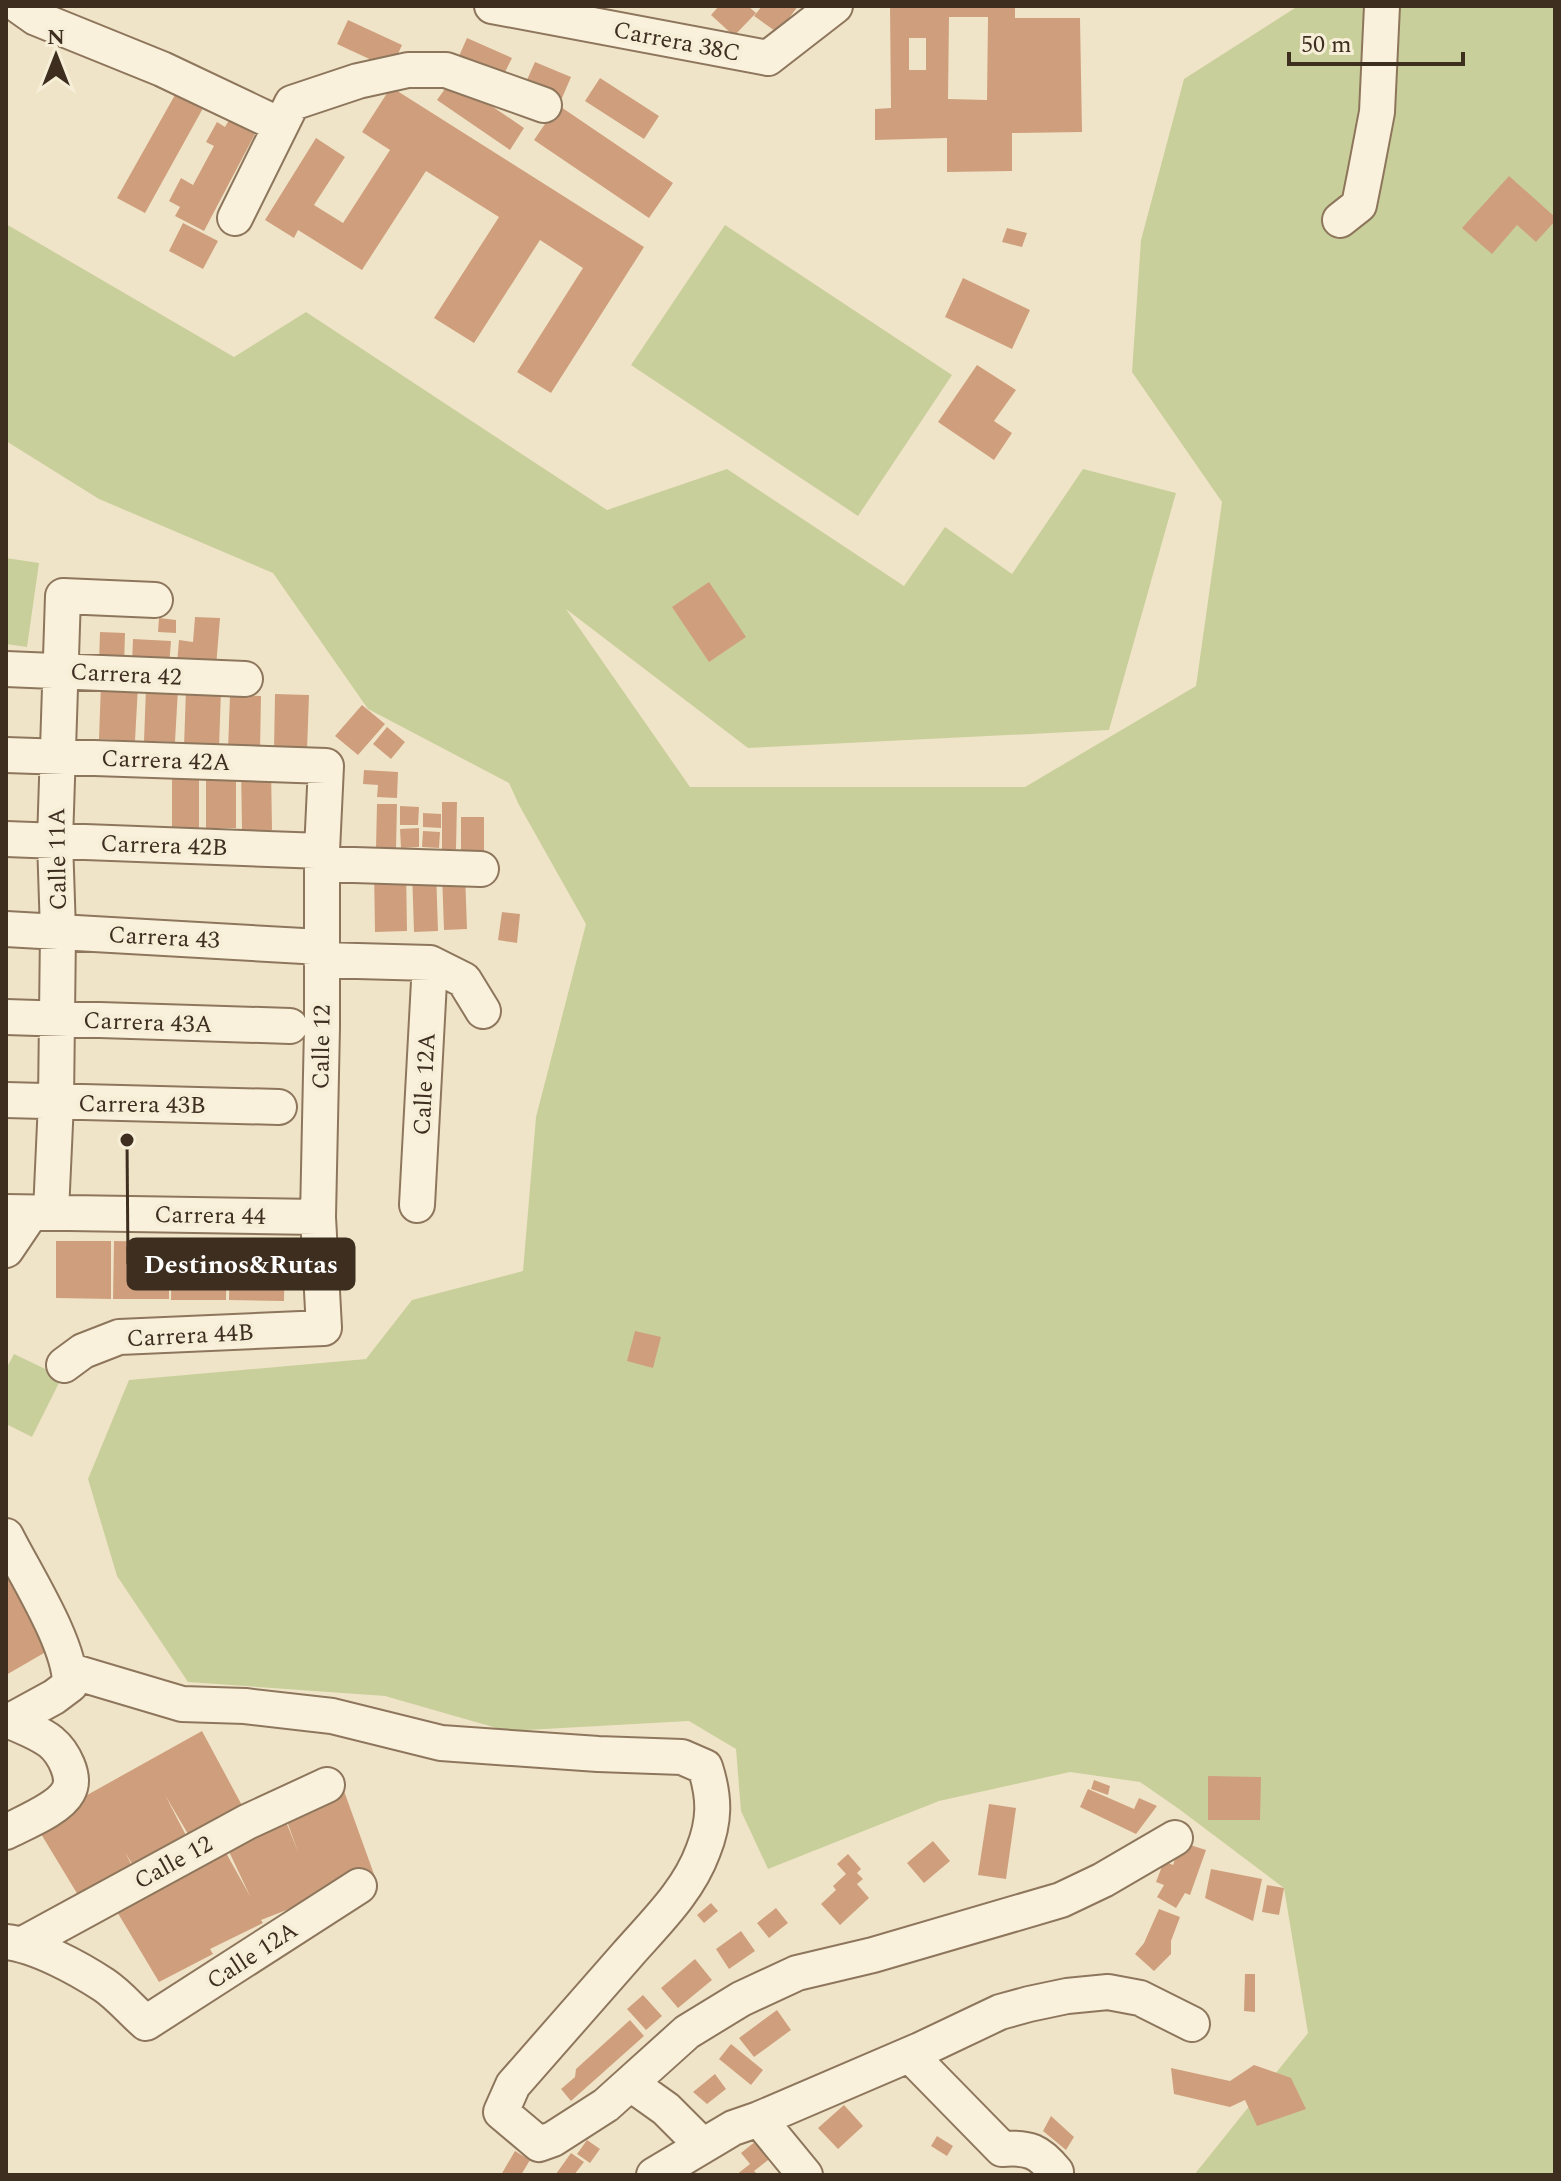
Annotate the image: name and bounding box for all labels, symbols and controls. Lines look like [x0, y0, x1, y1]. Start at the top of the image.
street label: Carrera 38C [610, 12, 743, 72]
north arrow [16, 16, 96, 96]
scale bar [1289, 16, 1463, 66]
text: N [47, 21, 65, 54]
text: 50 m [1301, 27, 1352, 63]
street label: Carrera 42 [69, 654, 182, 696]
street label: Carrera 42A [101, 741, 231, 781]
street label: Calle 11A [39, 807, 77, 911]
street label: Carrera 42B [100, 826, 228, 866]
street label: Carrera 43 [107, 917, 220, 959]
street label: Carrera 43A [83, 1003, 213, 1043]
street label: Calle 12 [303, 1004, 341, 1090]
street label: Calle 12A [404, 1032, 446, 1136]
street label: Carrera 43B [78, 1086, 206, 1124]
street label: Carrera 44 [154, 1197, 266, 1235]
callout: Destinos&Rutas [128, 1239, 354, 1289]
text: Destinos&Rutas [144, 1245, 338, 1285]
street label: Carrera 44B [126, 1315, 254, 1357]
street label: Calle 12 [128, 1827, 219, 1899]
street label: Calle 12A [200, 1913, 305, 1999]

